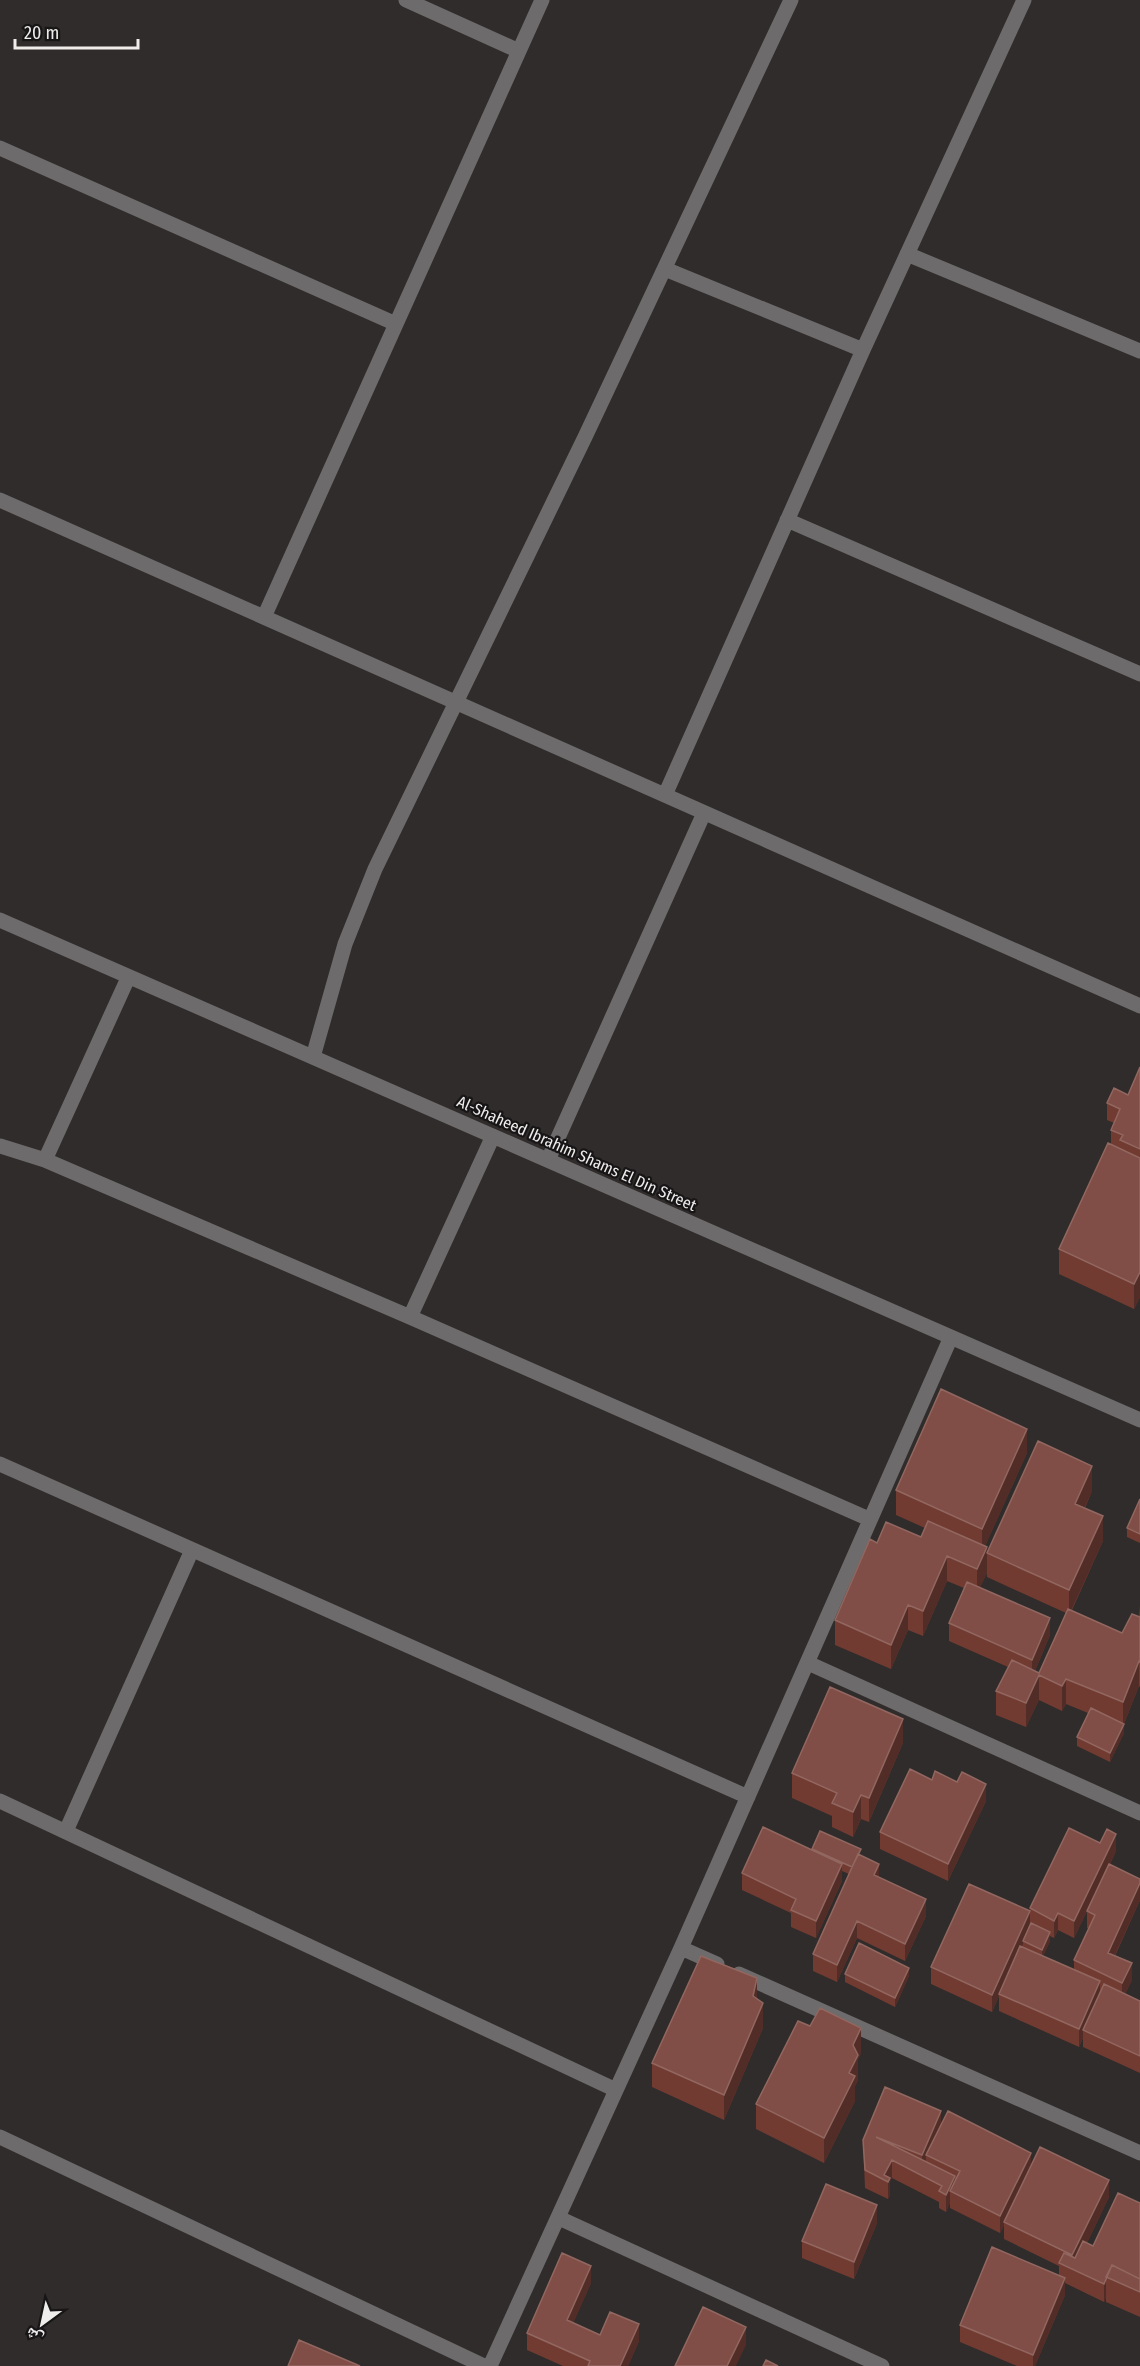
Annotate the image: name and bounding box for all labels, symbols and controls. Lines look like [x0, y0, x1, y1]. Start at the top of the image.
scale bar [15, 12, 138, 50]
text: 20 m [24, 22, 59, 44]
street label: Al-Shaheed Ibrahim Shams El Din Street [454, 1092, 700, 1215]
north arrow [12, 2294, 72, 2354]
text: ش [22, 2324, 46, 2349]

